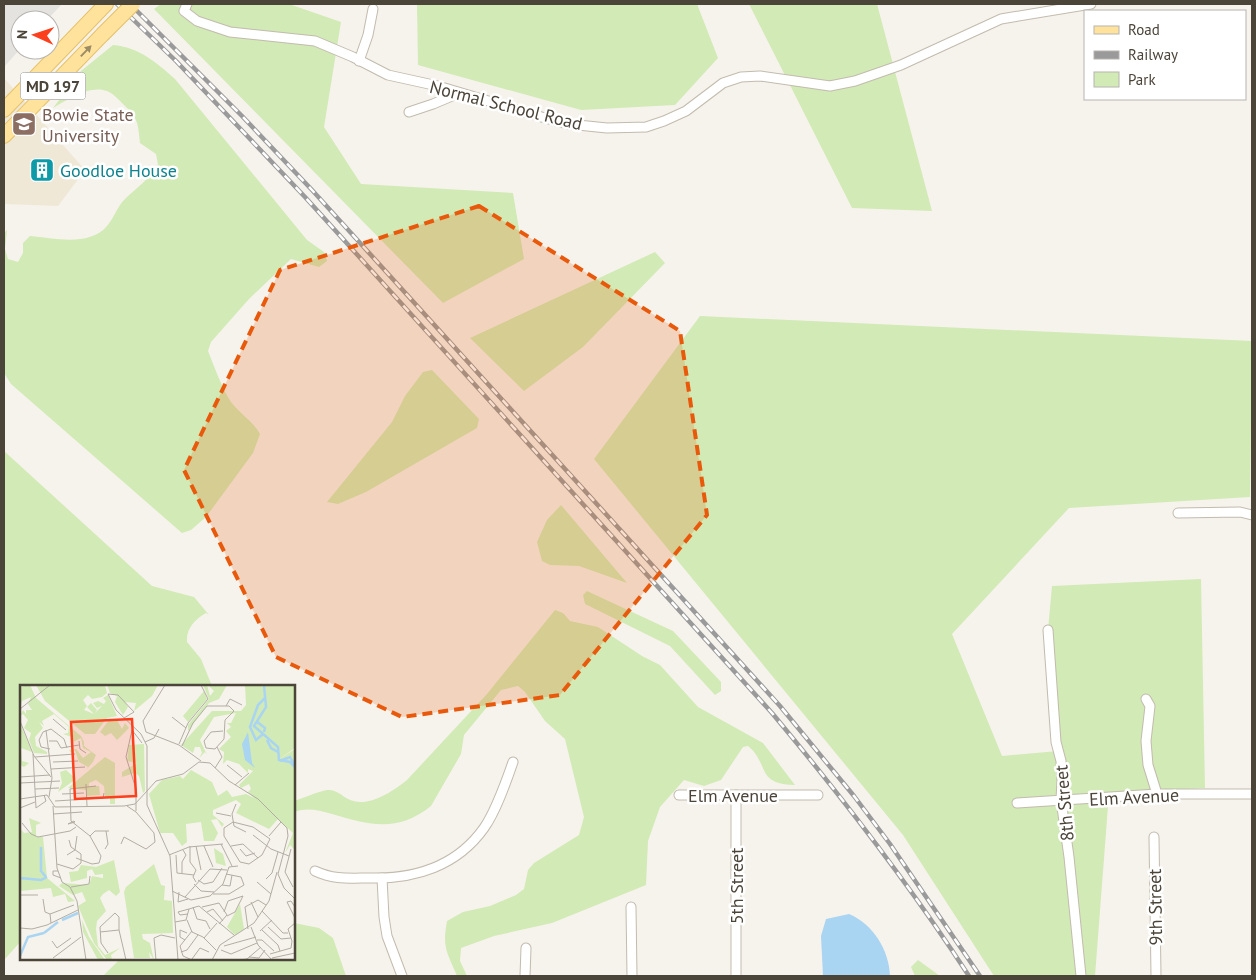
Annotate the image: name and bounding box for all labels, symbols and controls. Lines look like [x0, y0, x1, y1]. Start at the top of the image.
north arrow [10, 10, 60, 60]
legend [1084, 10, 1246, 100]
text: Road [1128, 20, 1160, 39]
text: N [13, 29, 31, 39]
one-way arrow [80, 45, 92, 57]
text: Railway [1128, 45, 1178, 64]
text: Park [1128, 70, 1156, 89]
road number: MD 197 [20, 72, 86, 100]
street label: Normal School Road [427, 75, 585, 135]
place label: Bowie State University [42, 103, 134, 147]
school or university icon: Bowie State University [11, 111, 37, 137]
building icon: Goodloe House [29, 157, 55, 183]
place label: Goodloe House [60, 159, 177, 182]
inset map [20, 685, 295, 960]
street label: 8th Street [1049, 764, 1079, 842]
street label: Elm Avenue [1088, 783, 1180, 811]
street label: Elm Avenue [688, 784, 778, 807]
street label: 5th Street [725, 848, 748, 924]
street label: 9th Street [1143, 869, 1167, 945]

